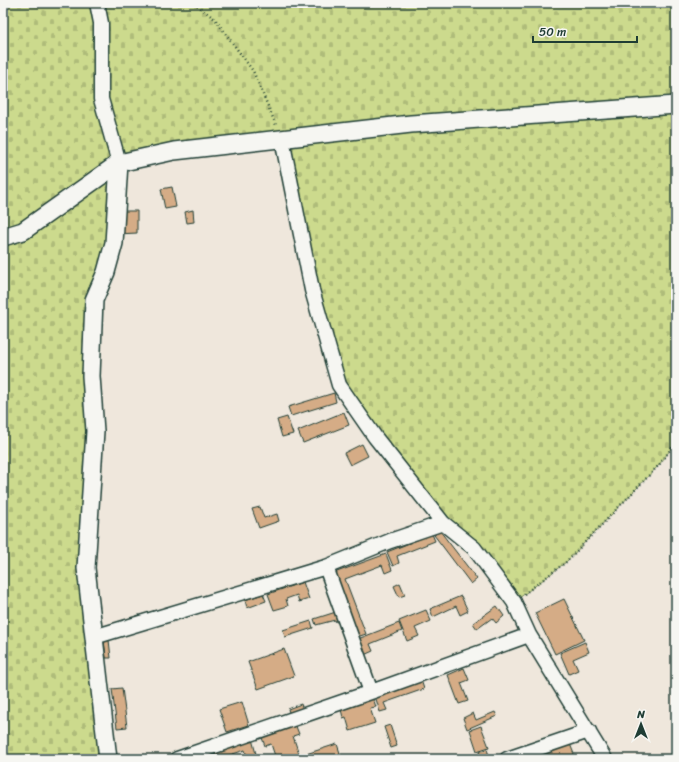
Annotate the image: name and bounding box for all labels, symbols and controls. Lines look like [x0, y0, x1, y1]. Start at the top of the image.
scale bar [533, 18, 637, 44]
text: 50 m [539, 21, 566, 43]
north arrow [621, 704, 661, 744]
text: N [636, 705, 645, 724]

